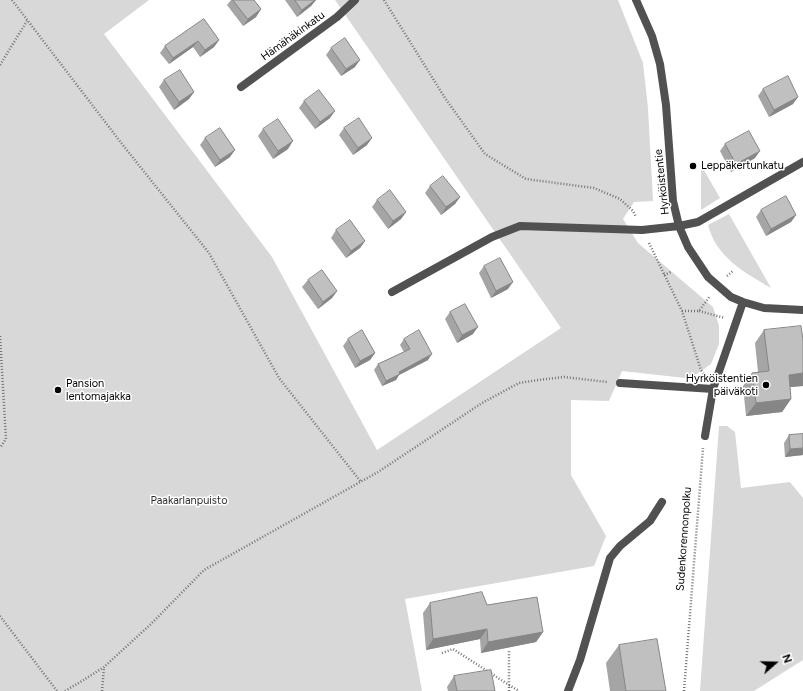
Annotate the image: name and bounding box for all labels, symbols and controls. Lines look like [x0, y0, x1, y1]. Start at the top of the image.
street label: Hämähäkinkatu [258, 8, 328, 64]
street label: Hyrköistentie [652, 148, 672, 216]
place label: Leppäkertunkatu [701, 159, 784, 173]
marker: Leppäkertunkatu [688, 161, 698, 171]
place label: Hyrköistentien päiväkoti [686, 372, 758, 398]
place label: Pansion lentomajakka [66, 377, 131, 403]
marker: Hyrköistentien päiväkoti [761, 380, 771, 390]
marker: Pansion lentomajakka [53, 385, 63, 395]
street label: Sudenkorennonpolku [674, 486, 694, 592]
park label: Paakarlanpuisto [150, 494, 228, 508]
north arrow [755, 643, 795, 683]
text: N [779, 652, 794, 665]

